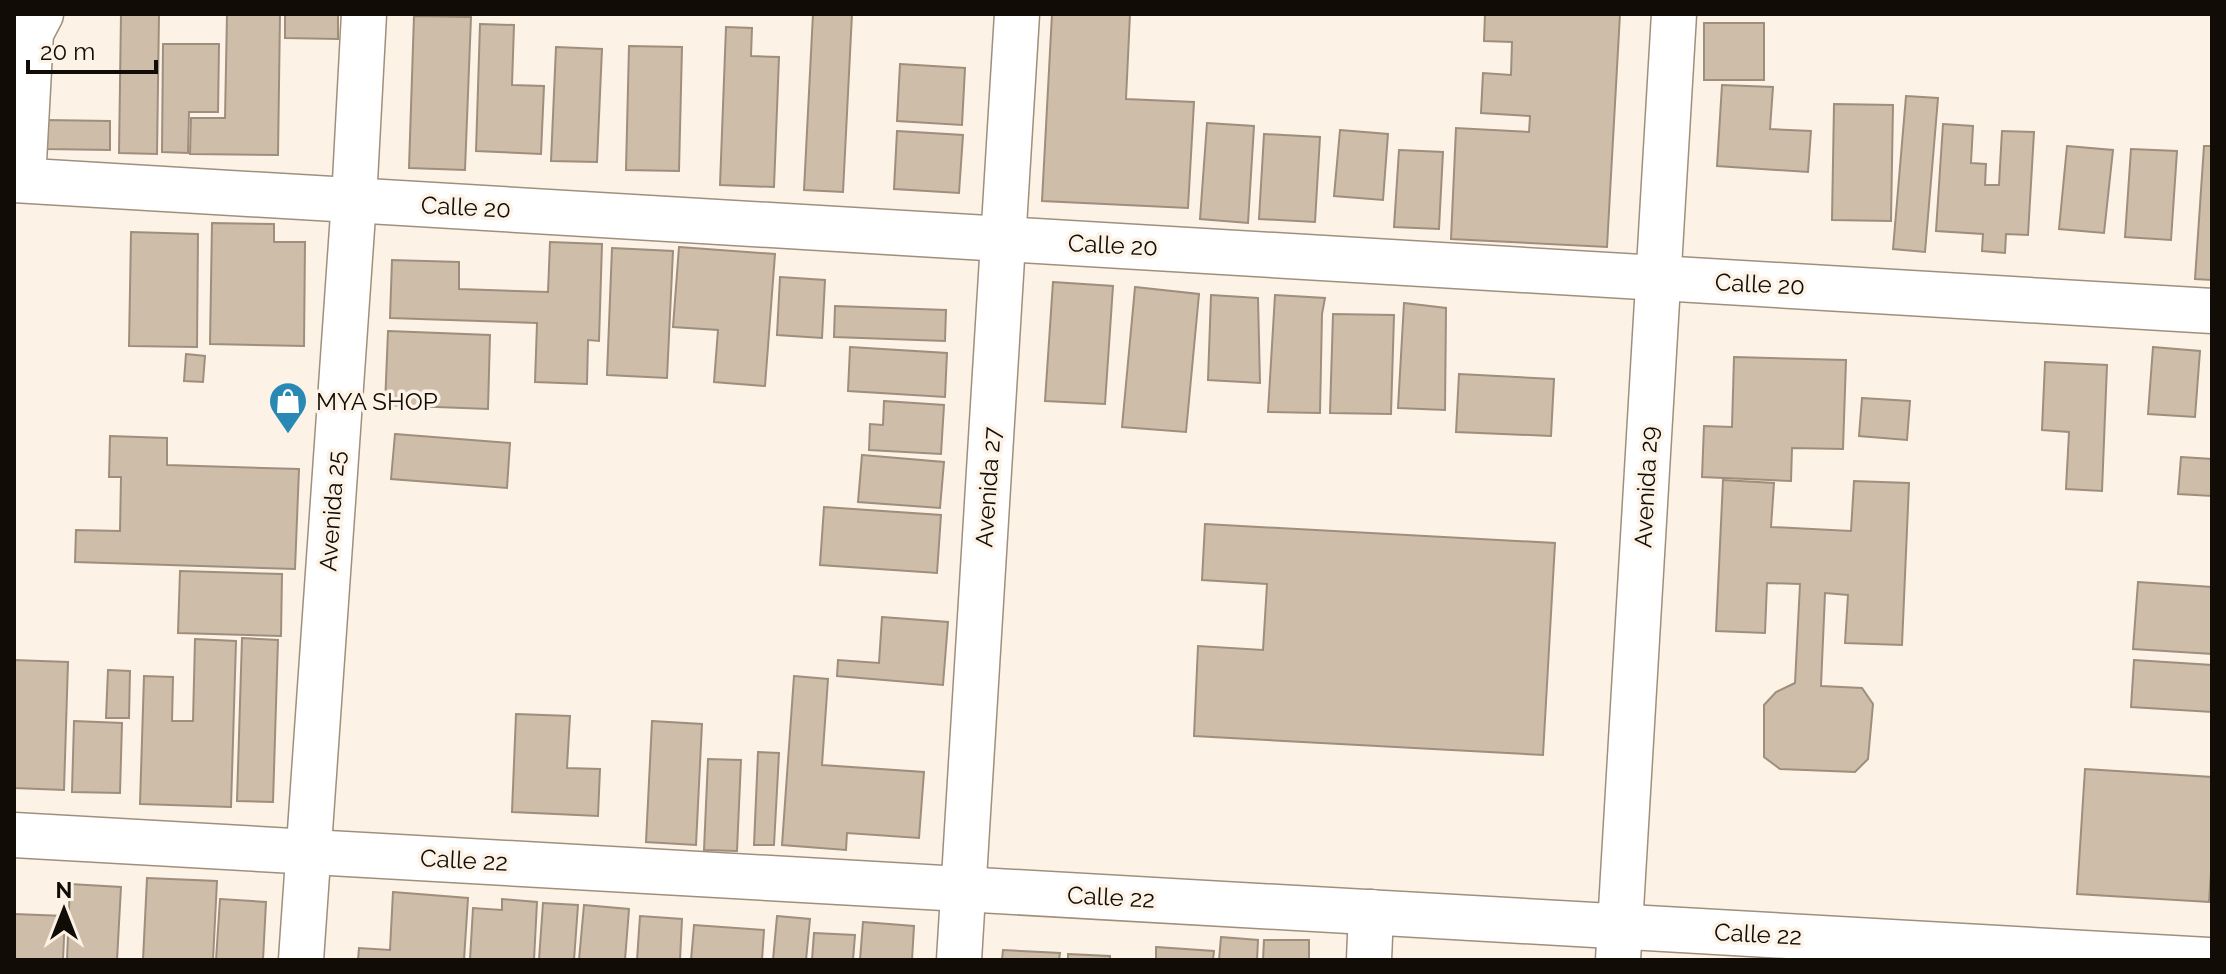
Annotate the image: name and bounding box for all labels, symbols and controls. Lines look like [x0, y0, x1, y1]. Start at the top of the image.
scale bar [28, 24, 156, 74]
text: 20 m [40, 37, 95, 66]
street label: Calle 20 [420, 190, 512, 224]
street label: Calle 20 [1067, 228, 1159, 262]
street label: Calle 20 [1714, 267, 1806, 301]
shop icon: MYA SHOP [267, 380, 309, 435]
place label: MYA SHOP [316, 387, 438, 416]
street label: Avenida 29 [1628, 425, 1664, 549]
street label: Avenida 27 [969, 426, 1007, 548]
street label: Avenida 25 [313, 450, 351, 572]
street label: Calle 22 [419, 843, 509, 877]
north arrow [24, 870, 104, 950]
text: N [56, 877, 72, 903]
street label: Calle 22 [1066, 880, 1156, 914]
street label: Calle 22 [1713, 917, 1803, 951]

